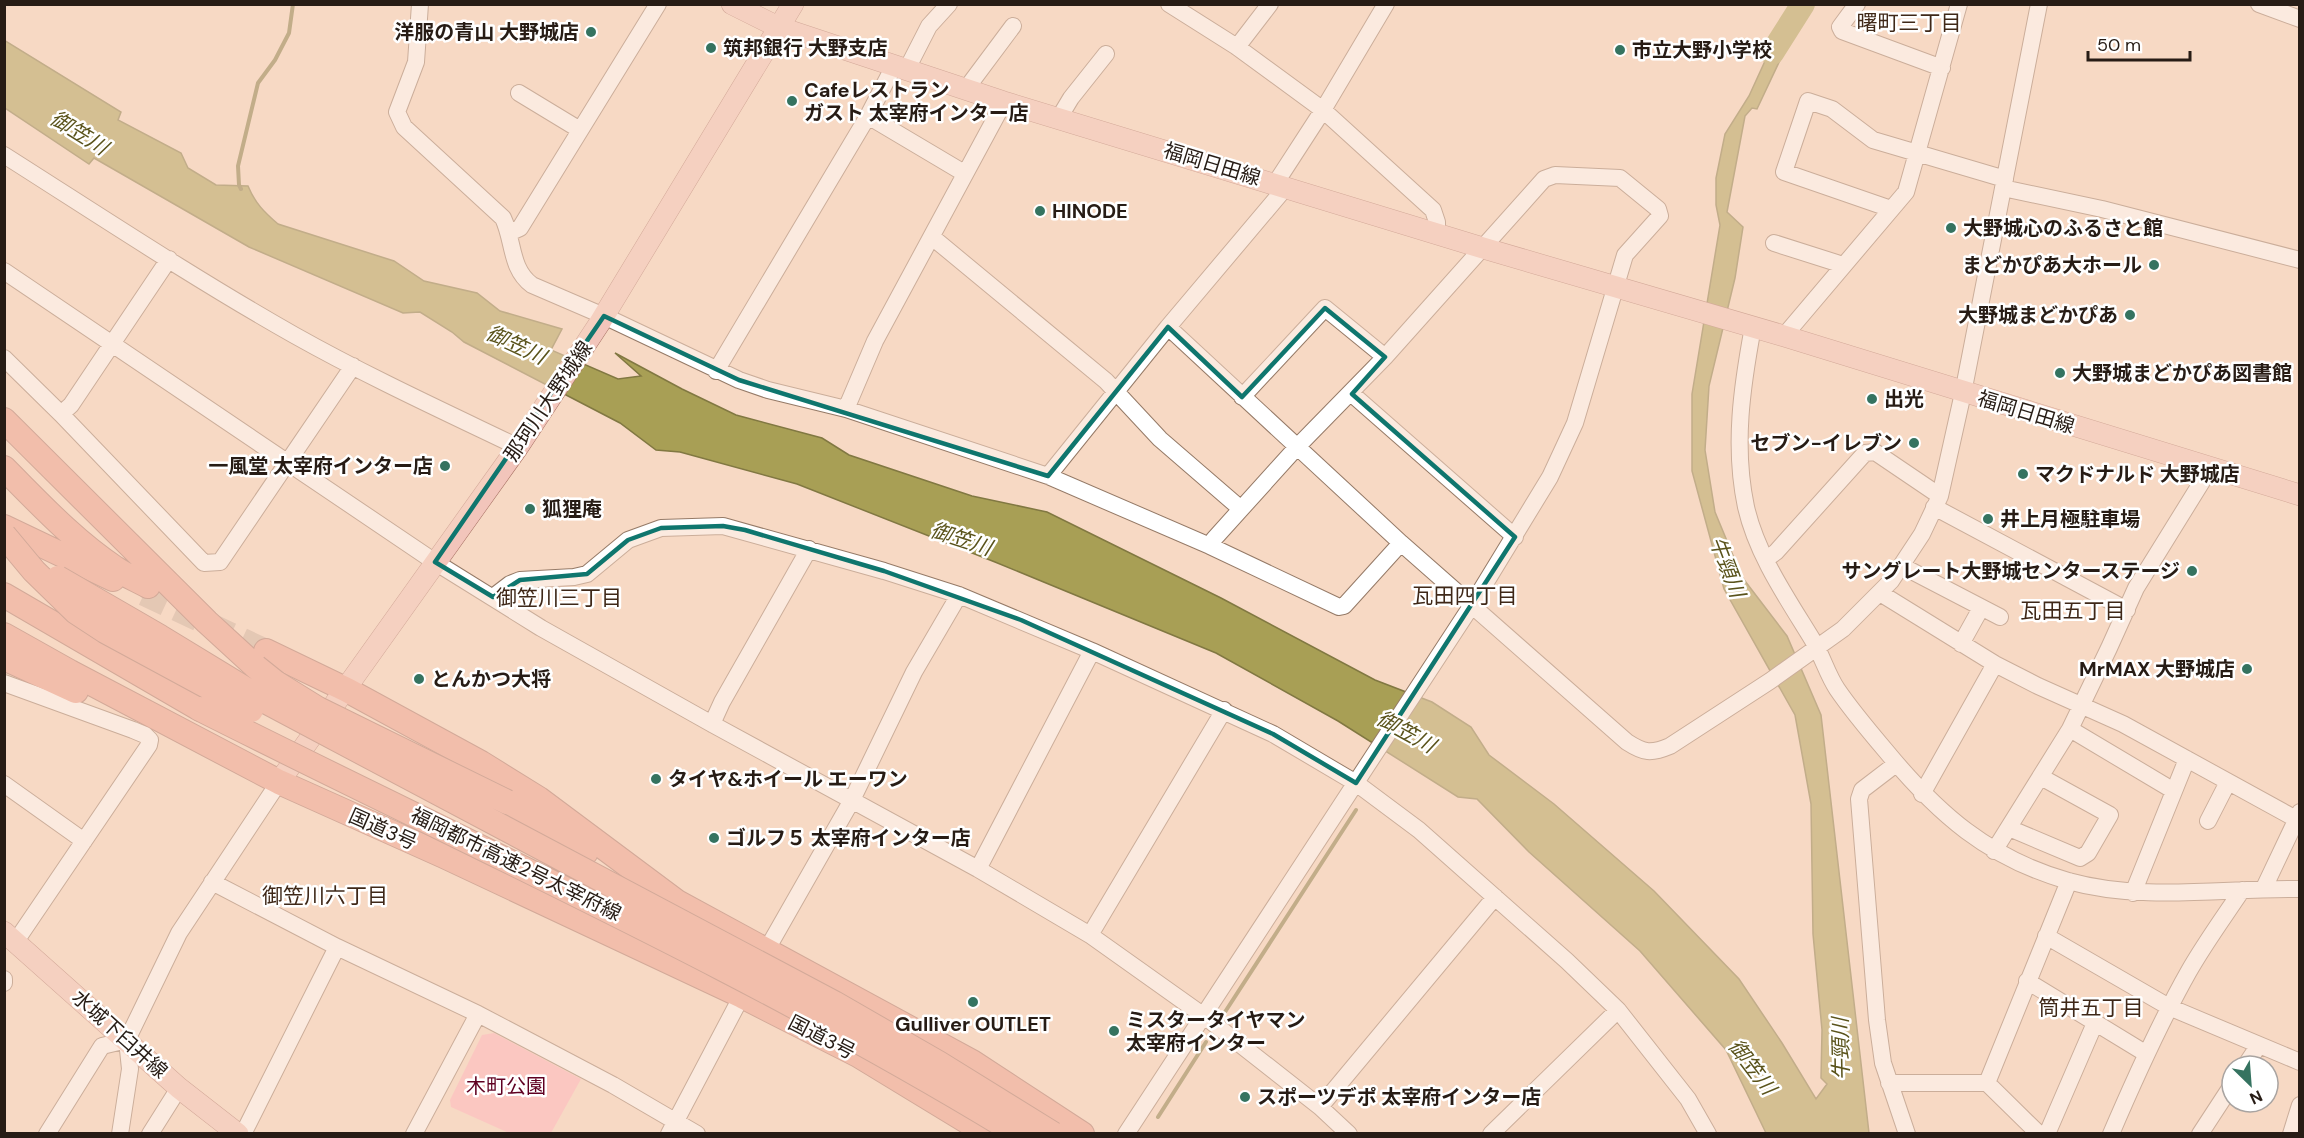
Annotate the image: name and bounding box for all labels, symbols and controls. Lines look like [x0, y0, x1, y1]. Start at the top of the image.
district label: 曙町三丁目 [1857, 9, 1962, 37]
place label: 洋服の青山 大野城店 [394, 19, 579, 45]
scale bar [2088, 24, 2190, 62]
marker: 洋服の青山 大野城店 [584, 25, 598, 39]
text: 50 m [2097, 33, 2141, 57]
place label: 筑邦銀行 大野支店 [723, 35, 888, 61]
place label: 市立大野小学校 [1632, 37, 1772, 63]
marker: 筑邦銀行 大野支店 [704, 41, 718, 55]
marker: 市立大野小学校 [1613, 43, 1627, 57]
place label: Cafeレストラン ガスト 太宰府インター店 [804, 77, 1029, 126]
marker: Cafeレストラン ガスト 太宰府インター店 [785, 94, 799, 108]
water label: 御笠川 [45, 104, 115, 163]
street label: 福岡日田線 [1160, 137, 1264, 191]
place label: HINODE [1052, 198, 1128, 224]
marker: HINODE [1033, 204, 1047, 218]
place label: 大野城心のふるさと館 [1963, 215, 2163, 241]
marker: 大野城心のふるさと館 [1944, 221, 1958, 235]
place label: まどかぴあ大ホール [1962, 252, 2142, 278]
marker: まどかぴあ大ホール [2147, 258, 2161, 272]
place label: 大野城まどかぴあ [1958, 302, 2118, 328]
marker: 大野城まどかぴあ [2123, 308, 2137, 322]
water label: 御笠川 [482, 319, 552, 372]
street label: 那珂川大野城線 [498, 336, 598, 466]
place label: 大野城まどかぴあ図書館 [2072, 360, 2292, 386]
marker: 大野城まどかぴあ図書館 [2053, 366, 2067, 380]
street label: 福岡日田線 [1974, 385, 2078, 439]
place label: 出光 [1884, 386, 1924, 412]
marker: 出光 [1865, 392, 1879, 406]
place label: セブン-イレブン [1750, 430, 1902, 456]
marker: セブン-イレブン [1907, 436, 1921, 450]
place label: 一風堂 太宰府インター店 [208, 453, 433, 479]
marker: 一風堂 太宰府インター店 [438, 459, 452, 473]
place label: マクドナルド 大野城店 [2035, 461, 2240, 487]
marker: マクドナルド 大野城店 [2016, 467, 2030, 481]
place label: 狐狸庵 [542, 496, 602, 522]
marker: 狐狸庵 [523, 502, 537, 516]
place label: 井上月極駐車場 [2000, 506, 2140, 532]
marker: 井上月極駐車場 [1981, 512, 1995, 526]
water label: 御笠川 [927, 516, 997, 563]
water label: 牛頸川 [1703, 533, 1752, 603]
place label: サングレート大野城センターステージ [1841, 558, 2180, 584]
marker: サングレート大野城センターステージ [2185, 564, 2199, 578]
district label: 瓦田四丁目 [1413, 582, 1518, 610]
district label: 御笠川三丁目 [496, 584, 622, 612]
district label: 瓦田五丁目 [2021, 597, 2126, 625]
place label: MrMAX 大野城店 [2079, 656, 2235, 682]
marker: MrMAX 大野城店 [2240, 662, 2254, 676]
place label: とんかつ大将 [431, 666, 551, 692]
marker: とんかつ大将 [412, 672, 426, 686]
water label: 御笠川 [1372, 704, 1442, 760]
place label: タイヤ&ホイール エーワン [668, 766, 908, 792]
marker: タイヤ&ホイール エーワン [649, 772, 663, 786]
street label: 福岡都市高速2号太宰府線 [406, 802, 626, 926]
street label: 国道3号 [345, 803, 421, 855]
place label: ゴルフ５ 太宰府インター店 [726, 825, 971, 851]
marker: ゴルフ５ 太宰府インター店 [707, 831, 721, 845]
district label: 御笠川六丁目 [262, 882, 388, 910]
street label: 水城下臼井線 [67, 984, 173, 1084]
district label: 筒井五丁目 [2039, 994, 2144, 1022]
marker: Gulliver OUTLET [966, 995, 980, 1009]
place label: ミスタータイヤマン 太宰府インター [1126, 1007, 1305, 1056]
street label: 国道3号 [784, 1009, 860, 1065]
place label: Gulliver OUTLET [895, 1011, 1051, 1037]
water label: 牛頸川 [1826, 1015, 1856, 1081]
marker: ミスタータイヤマン 太宰府インター [1107, 1024, 1121, 1038]
water label: 御笠川 [1722, 1033, 1783, 1102]
north arrow [2220, 1054, 2280, 1114]
park label: 木町公園 [466, 1073, 546, 1099]
place label: スポーツデポ 太宰府インター店 [1257, 1084, 1541, 1110]
text: N [2246, 1085, 2266, 1109]
marker: スポーツデポ 太宰府インター店 [1238, 1090, 1252, 1104]

